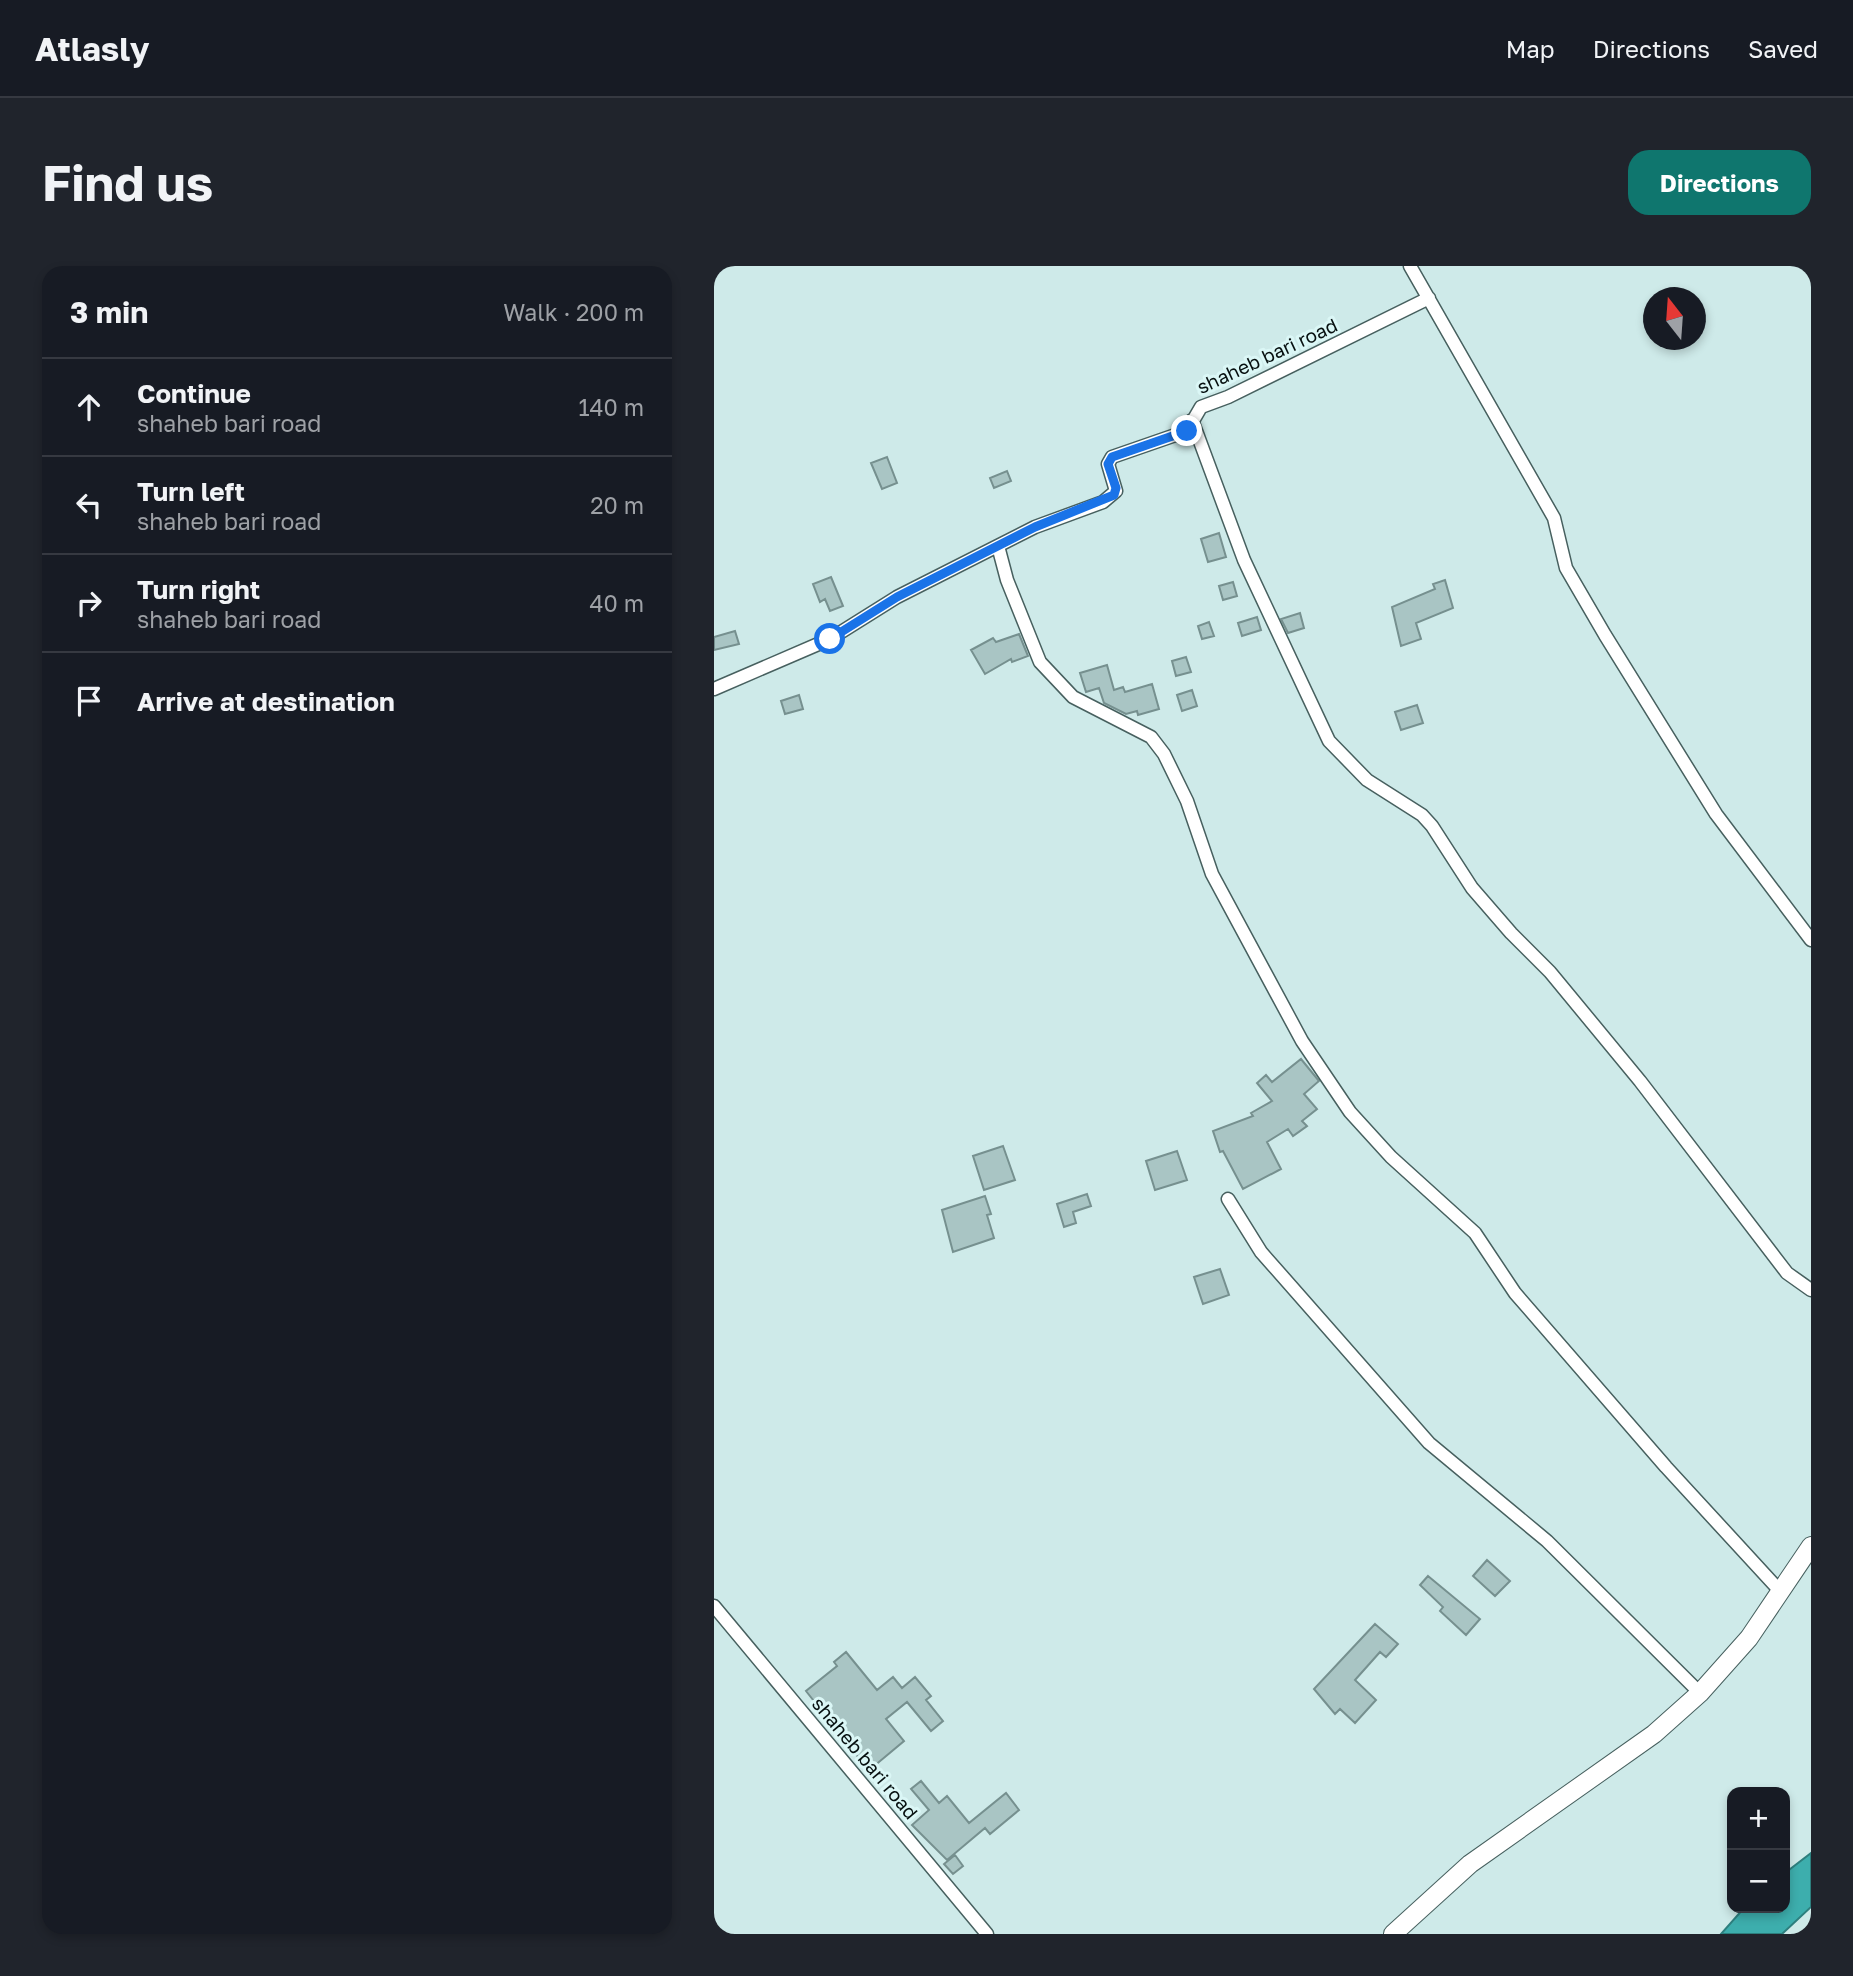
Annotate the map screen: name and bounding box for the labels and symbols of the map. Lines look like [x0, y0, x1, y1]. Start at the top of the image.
north arrow [1643, 287, 1706, 350]
street label: shaheb bari road [1193, 313, 1341, 398]
route end [1171, 415, 1202, 446]
route start [814, 623, 845, 654]
street label: shaheb bari road [808, 1692, 923, 1823]

